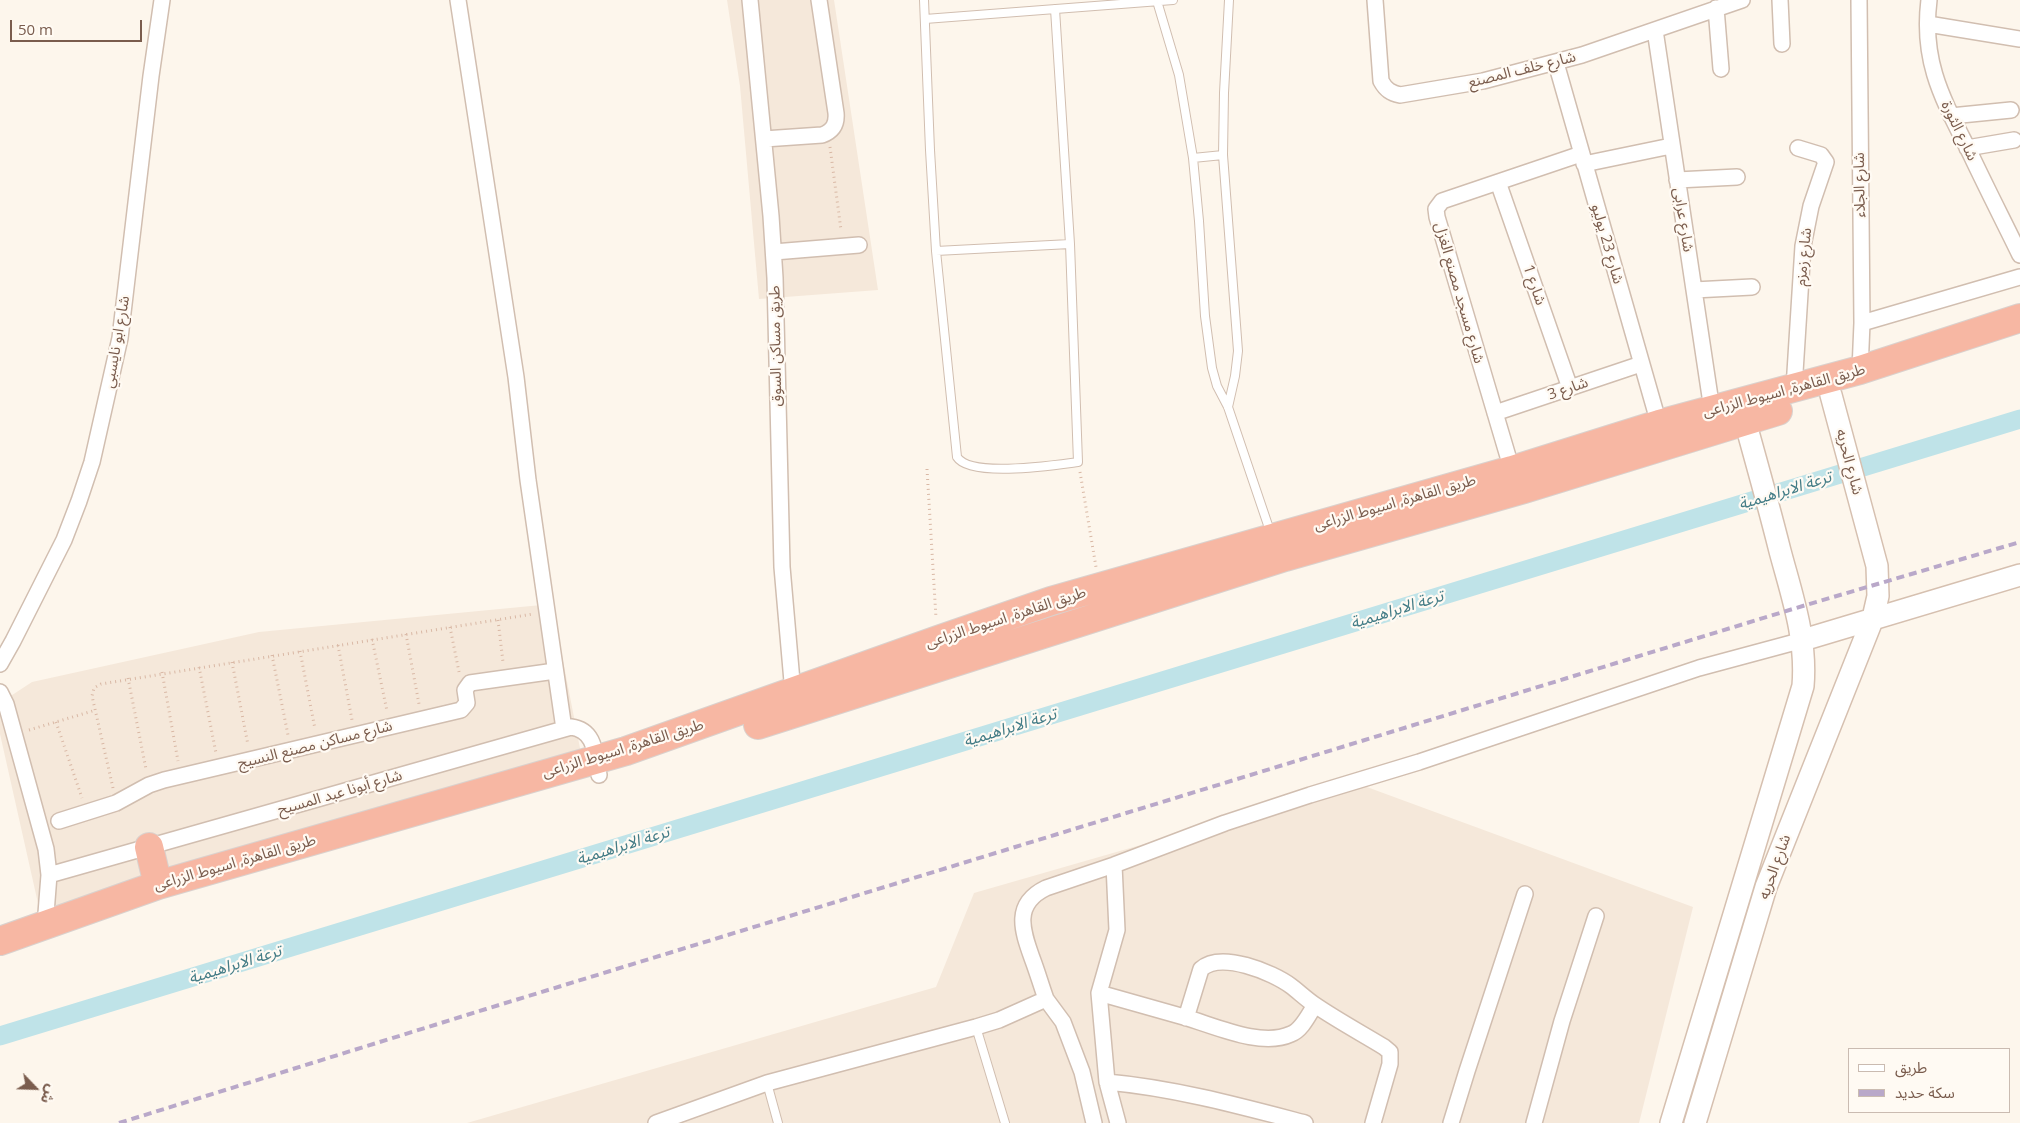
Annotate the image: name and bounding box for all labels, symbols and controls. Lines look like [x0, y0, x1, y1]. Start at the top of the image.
scale bar [12, 10, 145, 42]
text: 50 m [18, 19, 53, 39]
street label: شارع خلف المصنع [1466, 48, 1578, 92]
street label: شارع الثورة [1937, 98, 1981, 164]
street label: شارع الجلاء [1850, 152, 1870, 218]
street label: شارع عرابى [1669, 187, 1697, 253]
street label: شارع 23 يوليو [1587, 202, 1627, 286]
street label: شارع مسجد مصنع الغزل [1430, 220, 1488, 366]
street label: شارع زمزم [1792, 227, 1816, 287]
street label: شارع 1 [1519, 262, 1549, 308]
street label: طريق مساكن السوق [766, 285, 786, 407]
street label: شارع ابو نايسبي [100, 294, 134, 390]
street label: طريق القاهرة, اسيوط الزراعى [1701, 361, 1867, 421]
street label: شارع 3 [1545, 374, 1591, 404]
street label: شارع الحريه [1832, 427, 1866, 497]
water label: ترعة الابراهيمية [1736, 468, 1834, 514]
street label: طريق القاهرة, اسيوط الزراعى [1312, 471, 1478, 535]
street label: طريق القاهرة, اسيوط الزراعى [924, 584, 1088, 652]
water label: ترعة الابراهيمية [1348, 587, 1446, 633]
water label: ترعة الابراهيمية [961, 705, 1059, 751]
street label: طريق القاهرة, اسيوط الزراعى [540, 716, 706, 782]
street label: شارع مساكن مصنع النسيج [236, 717, 394, 773]
street label: شارع أبونا عبد المسيح [276, 767, 404, 819]
water label: ترعة الابراهيمية [574, 823, 672, 869]
street label: طريق القاهرة, اسيوط الزراعى [152, 831, 318, 895]
street label: شارع الحريه [1755, 832, 1795, 902]
water label: ترعة الابراهيمية [186, 942, 284, 988]
legend [1848, 1048, 2010, 1113]
text: طريق [1895, 1057, 1927, 1077]
north arrow [10, 1063, 60, 1113]
text: ش [37, 1082, 62, 1107]
text: سكة حديد [1895, 1082, 1955, 1102]

